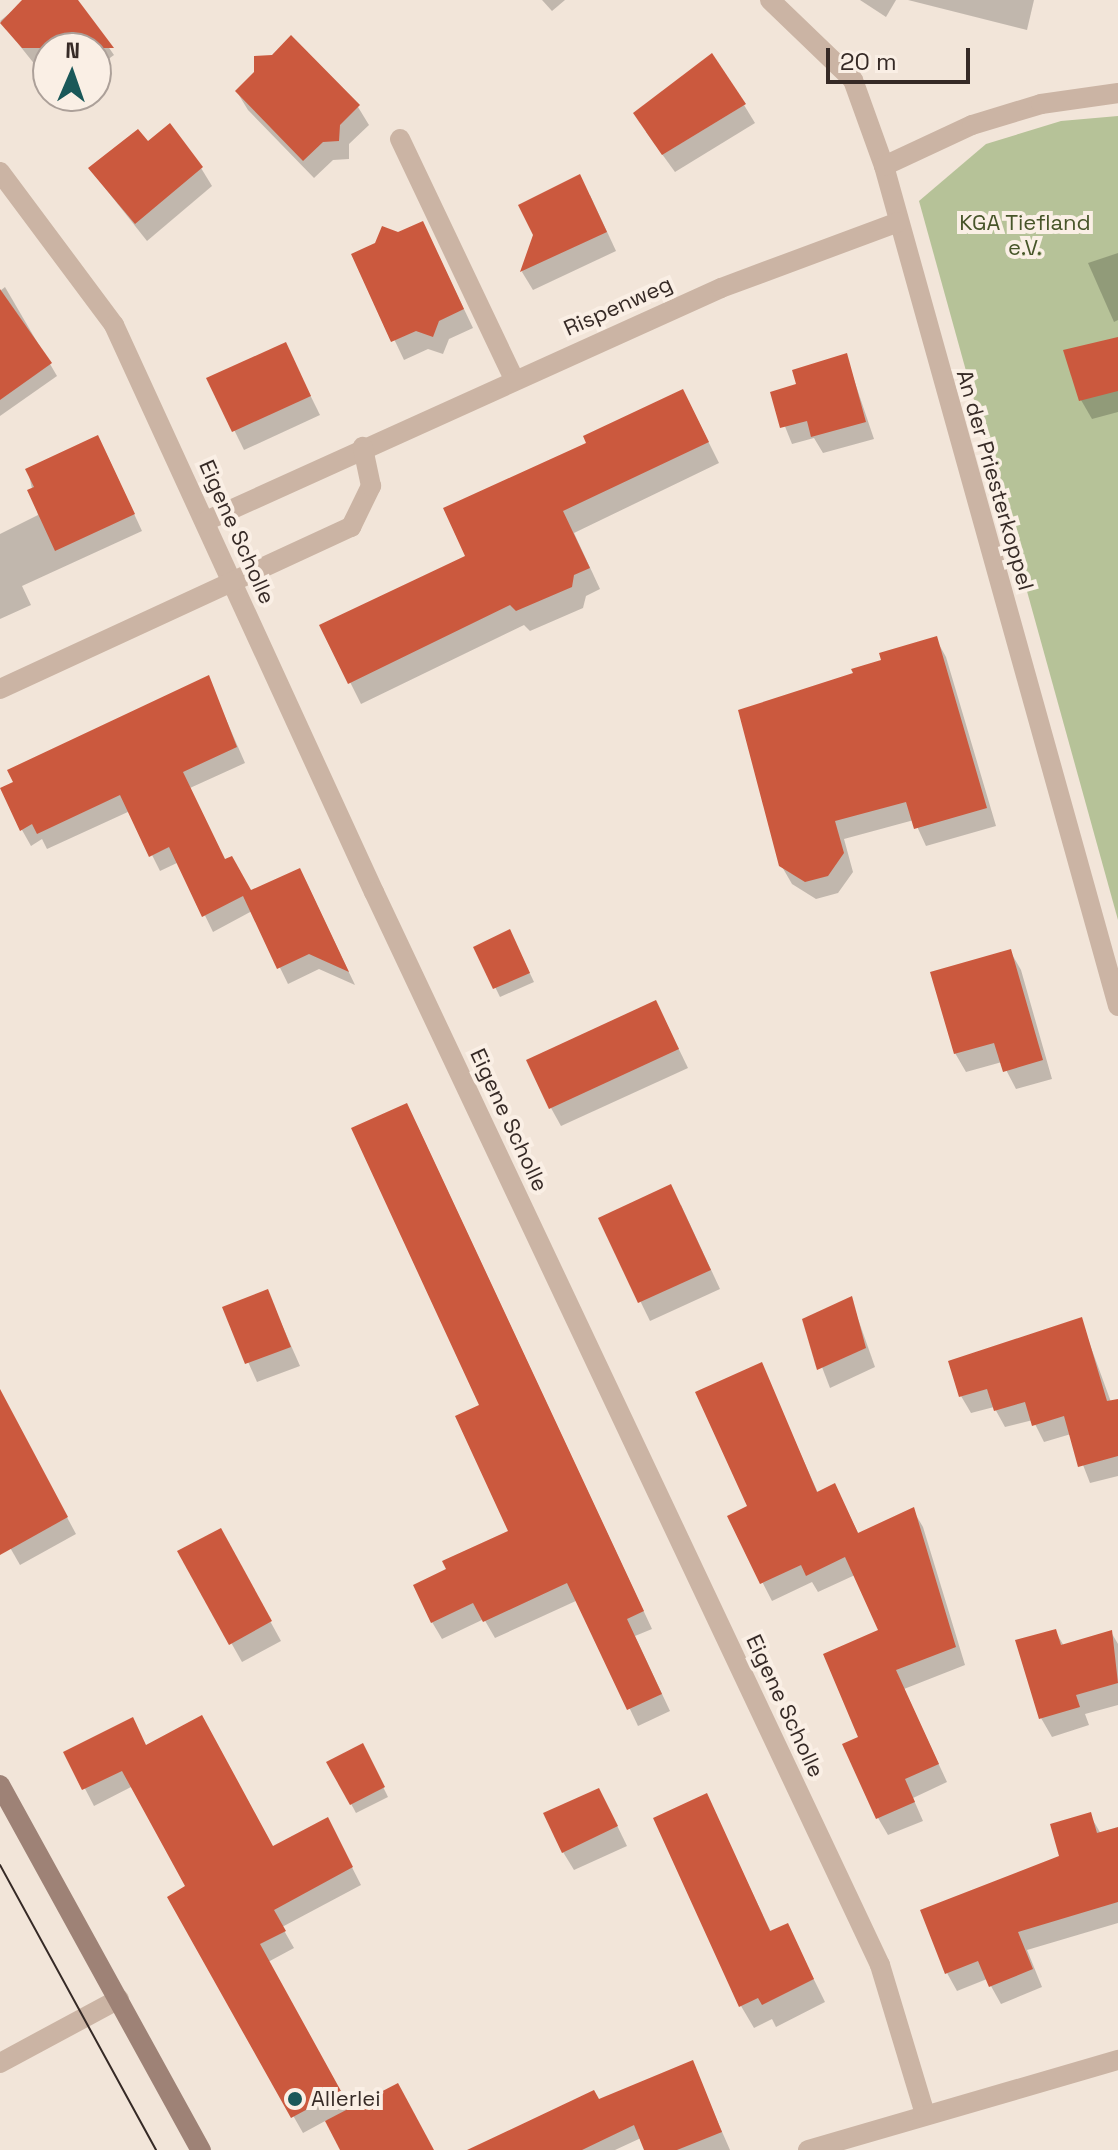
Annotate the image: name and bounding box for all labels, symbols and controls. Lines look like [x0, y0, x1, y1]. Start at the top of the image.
north arrow [32, 32, 112, 112]
scale bar [830, 32, 974, 82]
text: N [65, 36, 81, 64]
text: 20 m [840, 46, 897, 77]
park label: KGA Tiefland e.V. [959, 209, 1091, 260]
street label: Rispenweg [560, 270, 676, 342]
street label: An der Priesterkoppel [951, 367, 1039, 593]
street label: Eigene Scholle [193, 456, 281, 608]
street label: Eigene Scholle [464, 1044, 554, 1196]
street label: Eigene Scholle [740, 1630, 830, 1782]
place label: Allerlei [311, 2086, 381, 2112]
marker: Allerlei [286, 2090, 304, 2108]

